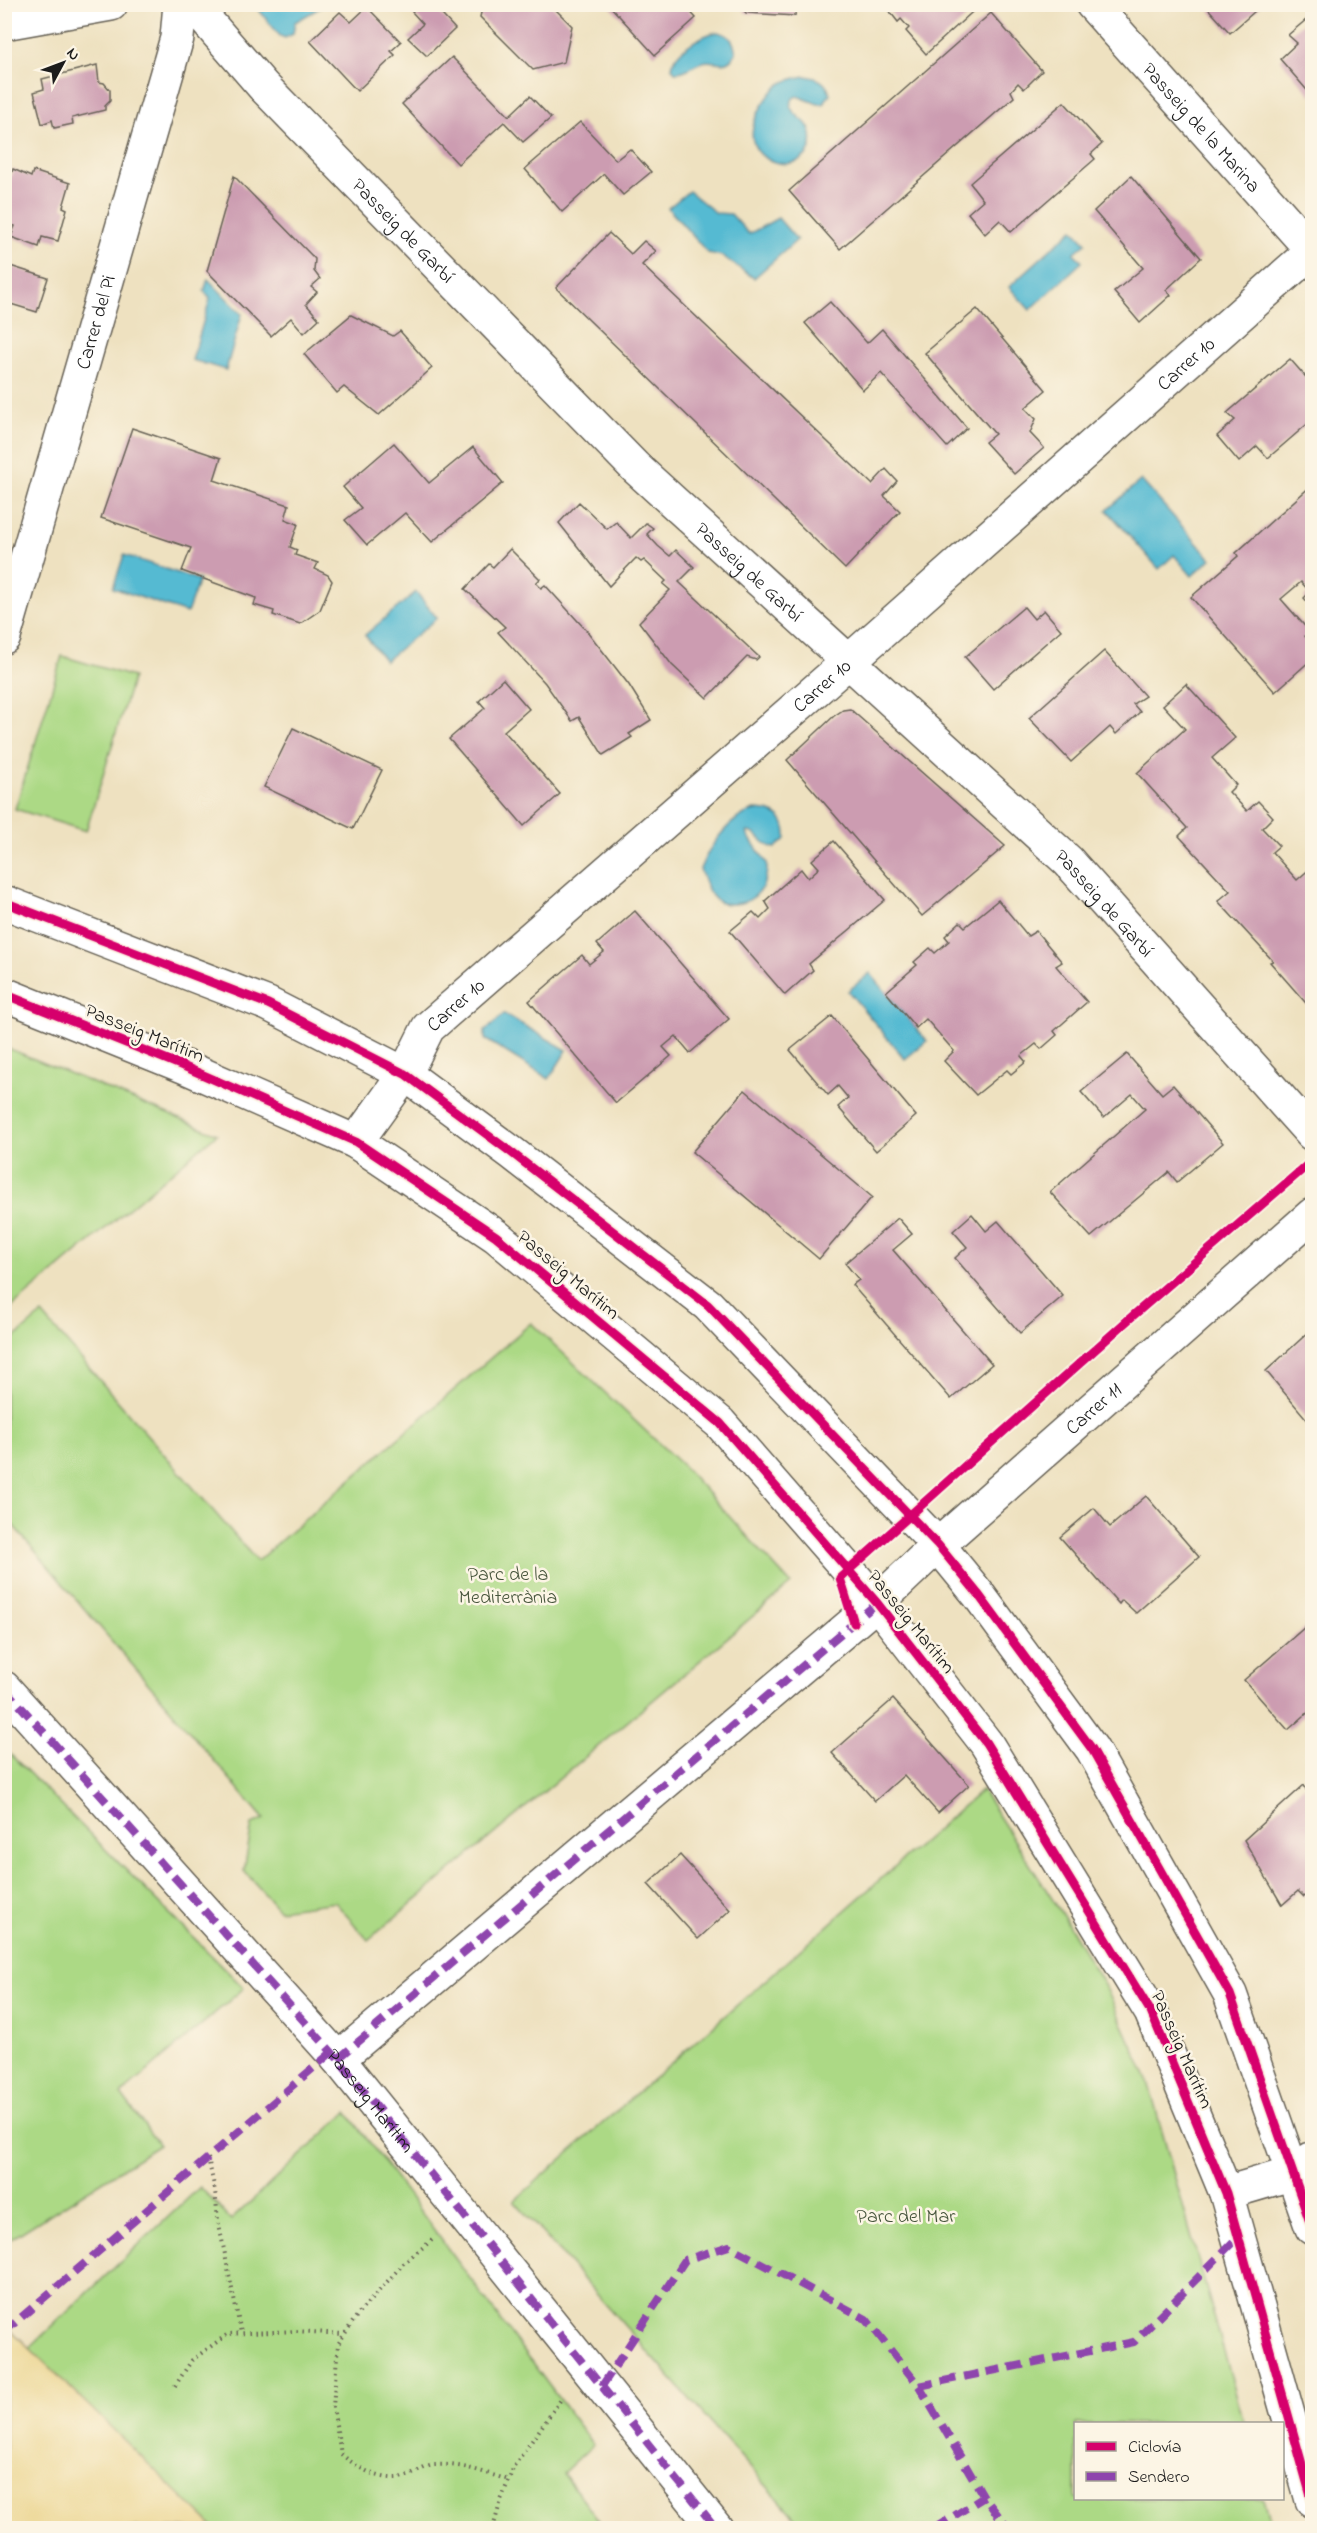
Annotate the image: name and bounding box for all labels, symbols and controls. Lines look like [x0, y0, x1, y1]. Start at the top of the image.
north arrow [33, 33, 93, 93]
text: N [60, 43, 86, 67]
street label: Passeig de la Marina [1134, 57, 1266, 200]
street label: Passeig de Garbí [344, 173, 460, 291]
street label: Carrer del Pi [70, 272, 125, 373]
street label: Carrer 10 [1151, 331, 1223, 399]
street label: Passeig de Garbí [688, 516, 808, 630]
street label: Carrer 10 [787, 653, 859, 721]
street label: Passeig de Garbí [1047, 843, 1160, 965]
street label: Carrer 10 [421, 972, 493, 1040]
street label: Passeig Marítim [80, 997, 208, 1072]
street label: Passeig Marítim [509, 1224, 625, 1329]
street label: Carrer 11 [1060, 1377, 1130, 1443]
park label: Parc de la Mediterrània [459, 1561, 557, 1613]
street label: Passeig Marítim [858, 1564, 961, 1682]
street label: Passeig Marítim [1141, 1986, 1220, 2114]
street label: Passeig Marítim [318, 2043, 420, 2160]
park label: Parc del Mar [857, 2203, 956, 2232]
legend [1074, 2422, 1284, 2500]
text: Ciclovía [1128, 2435, 1181, 2461]
text: Sendero [1128, 2465, 1190, 2491]

